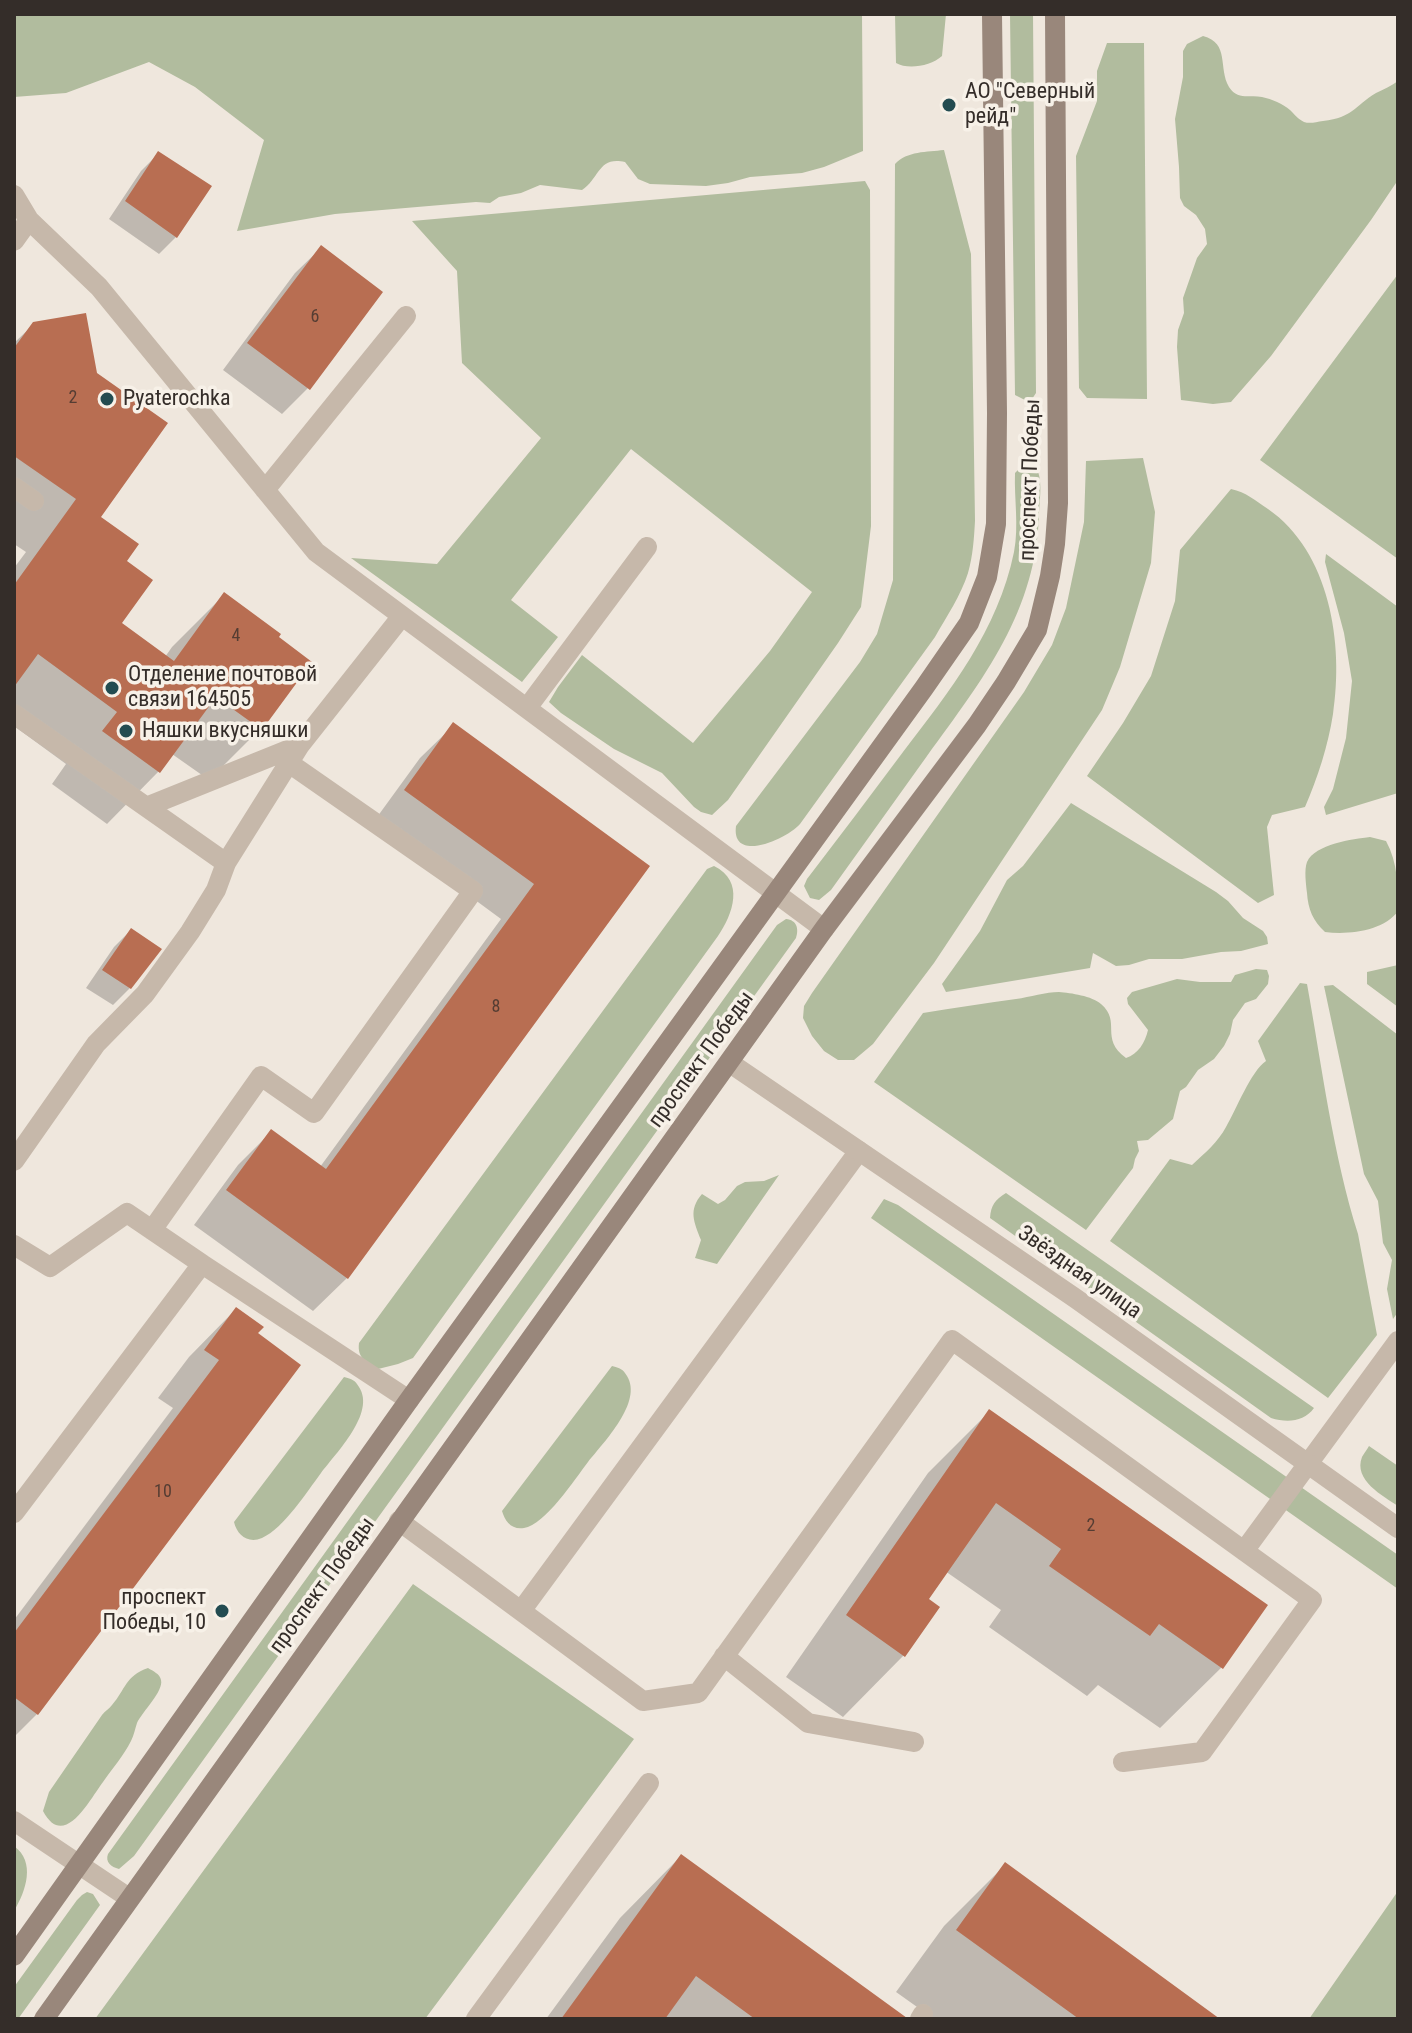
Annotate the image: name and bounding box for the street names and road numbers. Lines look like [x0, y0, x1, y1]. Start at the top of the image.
street label: проспект Победы [1015, 398, 1047, 562]
street label: проспект Победы [644, 987, 760, 1133]
street label: Звёздная улица [1012, 1221, 1146, 1325]
street label: проспект Победы [265, 1513, 381, 1659]

